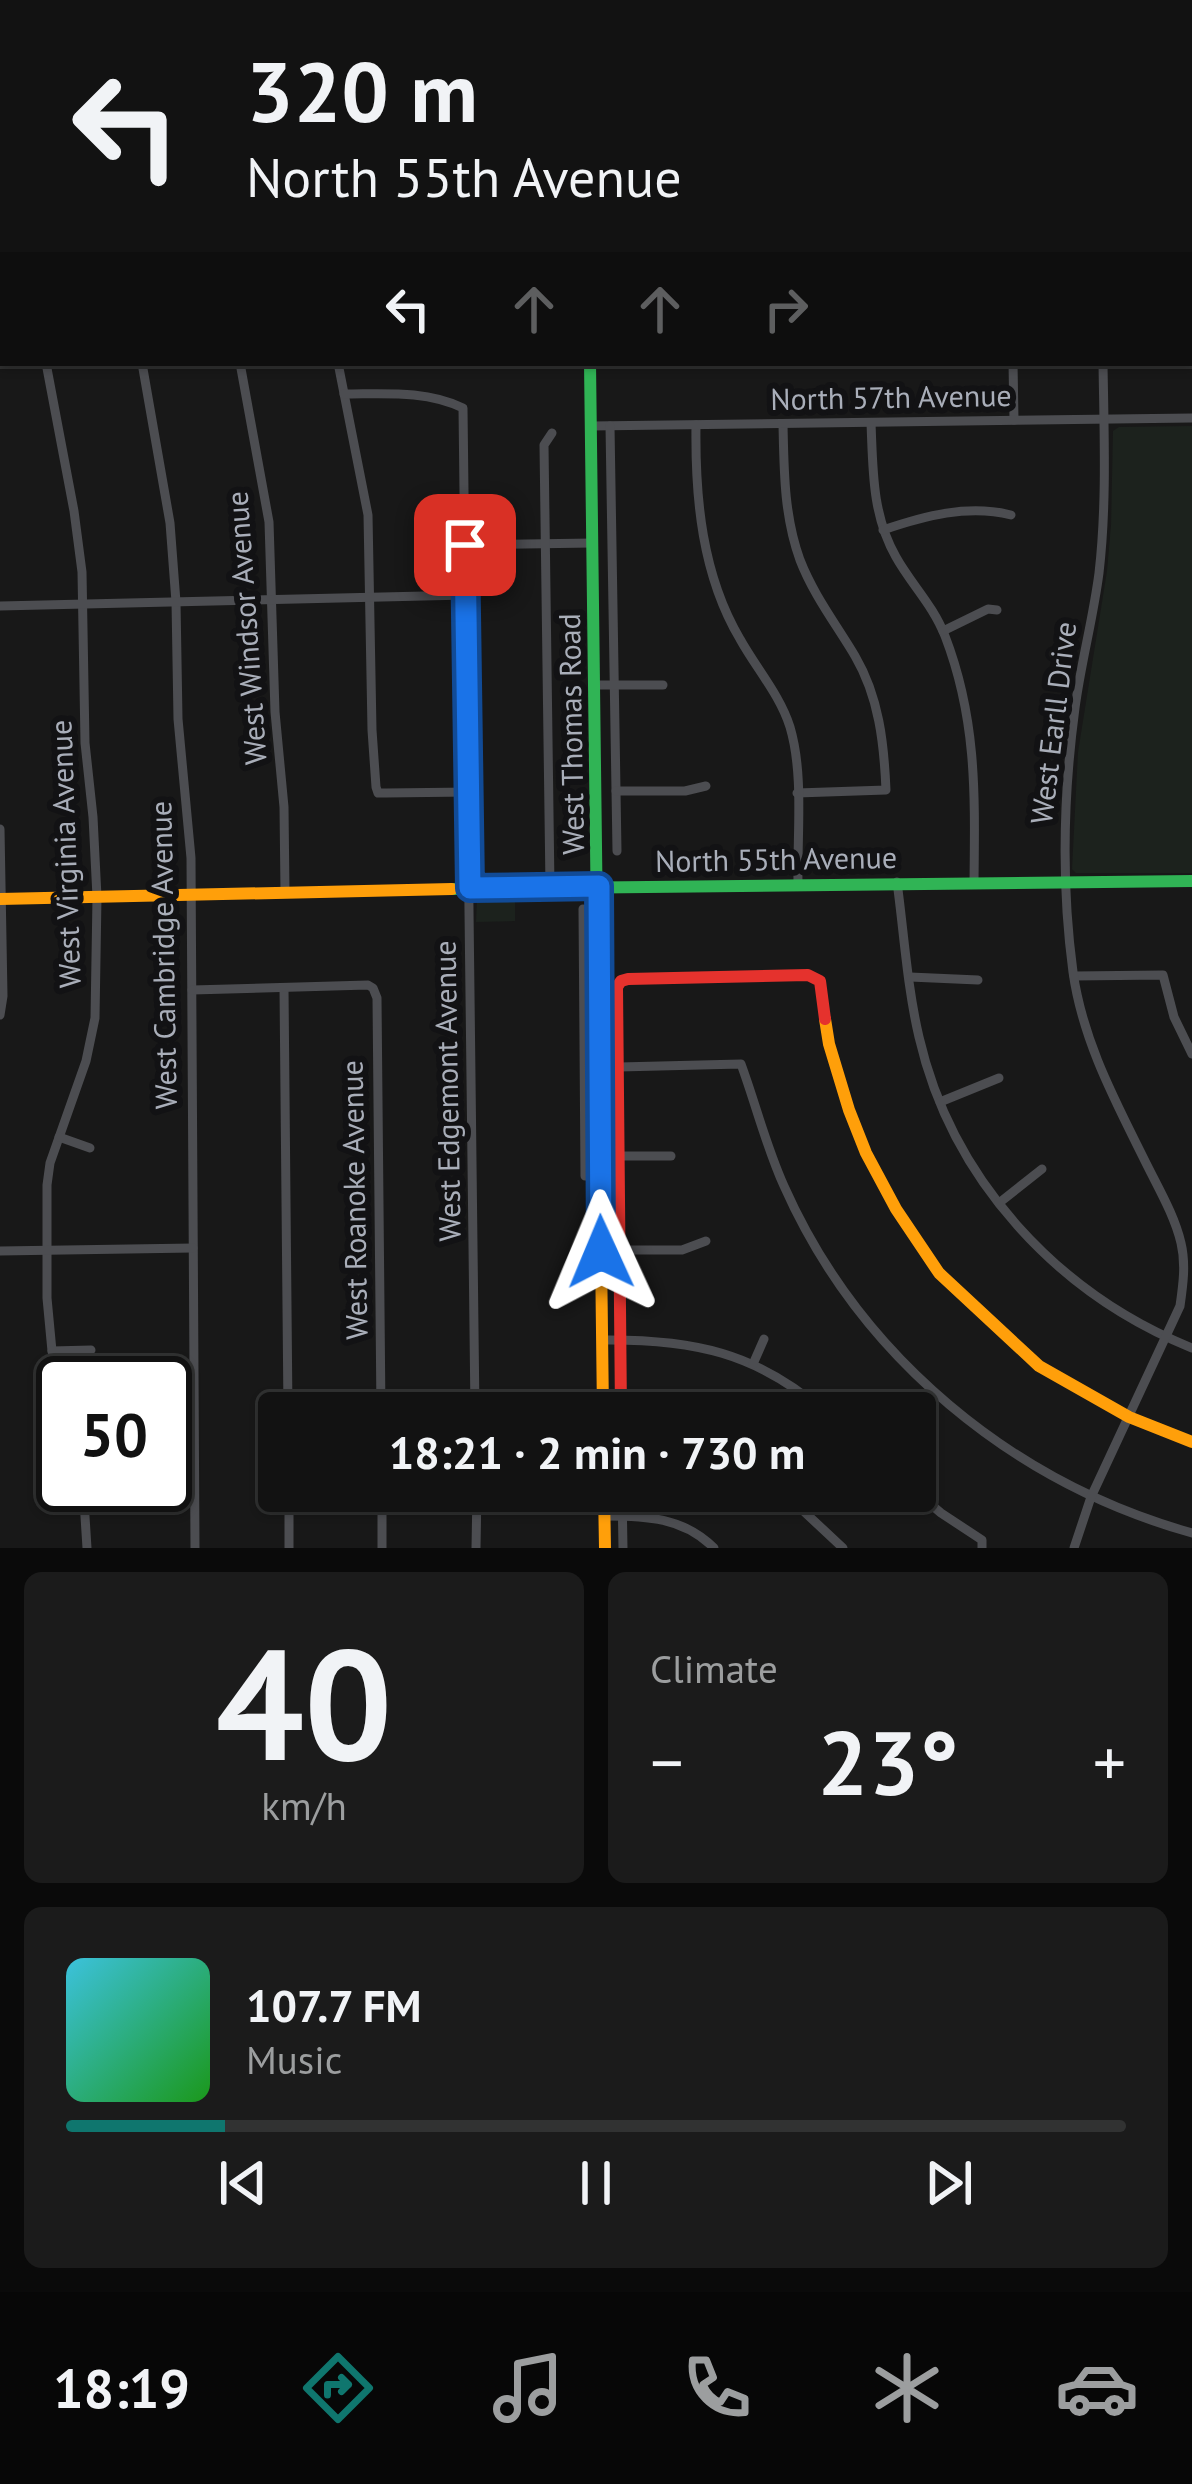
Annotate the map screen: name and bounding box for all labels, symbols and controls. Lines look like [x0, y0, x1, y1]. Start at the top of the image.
text: 320 m [246, 36, 478, 145]
icon: left [48, 48, 204, 204]
text: North 55th Avenue [246, 142, 682, 212]
icon: left [375, 276, 441, 342]
icon: ahead [501, 276, 567, 342]
icon: ahead [627, 276, 693, 342]
icon: right [753, 276, 819, 342]
street label: North 57th Avenue [770, 375, 1012, 418]
street label: West Windsor Avenue [216, 490, 275, 766]
pin [414, 494, 516, 596]
icon: arrive [432, 512, 498, 578]
street label: West Thomas Road [549, 613, 592, 855]
street label: West Earll Drive [1021, 619, 1084, 826]
street label: West Virginia Avenue [40, 719, 89, 989]
street label: West Cambridge Avenue [140, 801, 185, 1109]
street label: North 55th Avenue [655, 837, 897, 880]
street label: West Edgemont Avenue [424, 940, 469, 1242]
street label: West Roanoke Avenue [332, 1060, 375, 1340]
position arrow [538, 1189, 664, 1315]
speed limit sign: 50 [36, 1356, 192, 1512]
text: 18:21 · 2 min · 730 m [389, 1423, 805, 1481]
text: 40 [216, 1601, 392, 1803]
text: Climate [650, 1643, 778, 1694]
text: 23° [817, 1703, 959, 1820]
text: − [650, 1719, 683, 1804]
text: + [1093, 1719, 1126, 1804]
text: km/h [261, 1780, 347, 1831]
text: 107.7 FM [246, 1976, 422, 2034]
text: Music [246, 2034, 342, 2085]
icon: previous [210, 2150, 276, 2216]
icon: pause [563, 2150, 629, 2216]
icon: next [916, 2150, 982, 2216]
icon: directions [296, 2346, 380, 2430]
icon: music [486, 2346, 570, 2430]
icon: phone [675, 2346, 759, 2430]
icon: climate [865, 2346, 949, 2430]
icon: car [1055, 2346, 1139, 2430]
text: 18:19 [53, 2353, 190, 2423]

